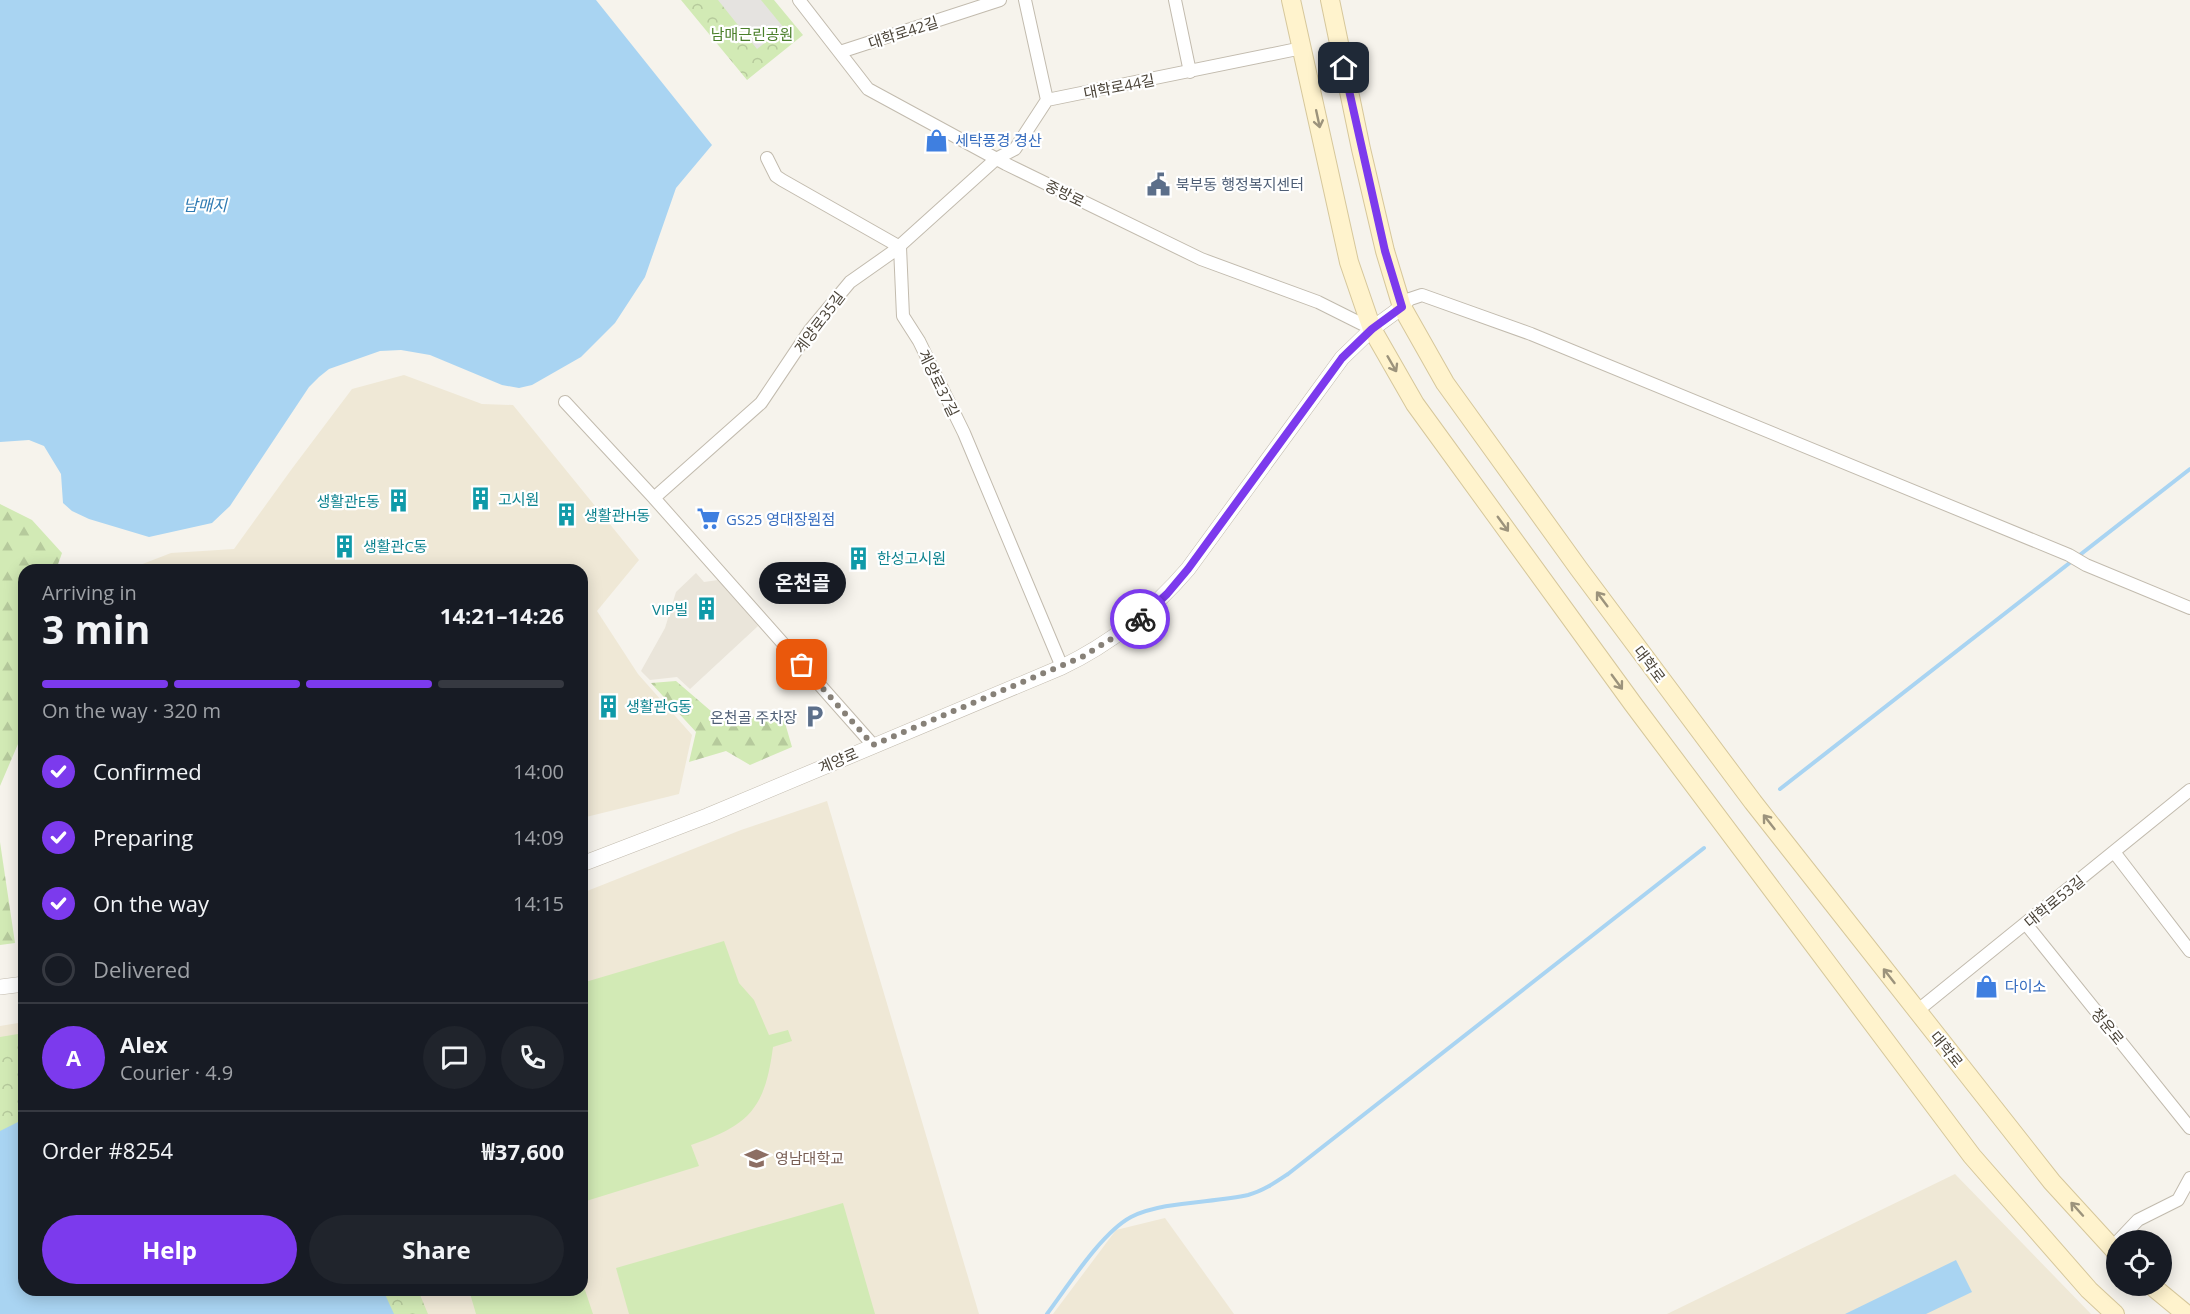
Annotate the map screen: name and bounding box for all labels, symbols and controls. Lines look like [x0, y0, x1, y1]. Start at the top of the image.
street label: 대학로42길 [866, 11, 940, 53]
park label: 남매근린공원 [711, 24, 793, 44]
pin [1318, 42, 1369, 93]
icon: home [1327, 51, 1360, 84]
street label: 대학로44길 [1082, 69, 1156, 103]
one-way arrow [1312, 109, 1324, 128]
shop icon: 세탁풍경 경산 [924, 127, 950, 153]
place label: 세탁풍경 경산 [955, 130, 1042, 150]
public building icon: 북부동 행정복지센터 [1145, 171, 1171, 197]
place label: 북부동 행정복지센터 [1176, 174, 1304, 194]
street label: 중방로 [1042, 175, 1088, 211]
water label: 남매지 [183, 194, 228, 216]
street label: 계양로35길 [789, 287, 849, 357]
street label: 계양로37길 [914, 346, 964, 420]
one-way arrow [1386, 355, 1398, 372]
building icon: 고시원 [467, 486, 493, 512]
building icon: 생활관E동 [385, 488, 411, 514]
place label: 고시원 [498, 489, 539, 509]
place label: 생활관E동 [316, 491, 380, 511]
building icon: 생활관H동 [553, 502, 579, 528]
place label: 생활관H동 [584, 505, 650, 525]
supermarket icon: GS25 영대장원점 [695, 506, 721, 532]
place label: GS25 영대장원점 [726, 509, 835, 529]
one-way arrow [1496, 516, 1509, 532]
building icon: 생활관C동 [332, 533, 358, 559]
place label: 생활관C동 [363, 536, 428, 556]
building icon: 한성고시원 [846, 545, 872, 571]
place label: 한성고시원 [877, 548, 946, 568]
callout: 온천골 [758, 563, 846, 605]
text: 온천골 [775, 569, 830, 596]
text: Arriving in [42, 579, 137, 606]
courier [1110, 589, 1170, 649]
one-way arrow [1595, 591, 1608, 607]
building icon: VIP빌 [693, 596, 719, 622]
place label: VIP빌 [652, 599, 688, 619]
text: 14:21–14:26 [440, 600, 564, 630]
text: 3 min [42, 602, 150, 655]
icon: bike [1124, 603, 1157, 636]
pin [776, 639, 827, 690]
street label: 대학로 [1630, 641, 1670, 687]
icon: bag [785, 648, 818, 681]
one-way arrow [1611, 674, 1623, 690]
building icon: 생활관G동 [595, 693, 621, 719]
place label: 생활관G동 [626, 696, 692, 716]
text: On the way · 320 m [42, 697, 221, 724]
parking icon: 온천골 주차장 [802, 704, 828, 730]
place label: 온천골 주차장 [710, 707, 797, 727]
street label: 계양로 [815, 743, 861, 777]
icon: check [42, 755, 75, 788]
text: Confirmed [93, 756, 202, 786]
text: 14:00 [513, 758, 564, 785]
one-way arrow [1763, 814, 1776, 830]
icon: check [42, 821, 75, 854]
text: Preparing [93, 822, 193, 852]
text: 14:09 [513, 824, 564, 851]
street label: 대학로53길 [2020, 870, 2088, 932]
icon: check [42, 887, 75, 920]
text: On the way [93, 888, 209, 918]
text: 14:15 [513, 890, 564, 917]
text: Delivered [93, 954, 191, 984]
one-way arrow [1883, 968, 1896, 984]
shop icon: 다이소 [1974, 973, 2000, 999]
place label: 다이소 [2005, 976, 2047, 996]
street label: 청운로 [2087, 1004, 2129, 1048]
button: chat [423, 1026, 486, 1089]
button: phone [501, 1026, 564, 1089]
street label: 대학로 [1926, 1027, 1968, 1071]
text: Alex [120, 1029, 168, 1059]
text: A [66, 1042, 81, 1072]
text: Courier · 4.9 [120, 1059, 233, 1086]
text: Order #8254 [42, 1135, 173, 1165]
text: ₩37,600 [482, 1136, 564, 1166]
school or university icon: 영남대학교 [744, 1145, 770, 1171]
place label: 영남대학교 [775, 1148, 844, 1168]
one-way arrow [2070, 1202, 2084, 1217]
button: Help [42, 1215, 297, 1284]
button: Share [309, 1215, 564, 1284]
map controls [2106, 1230, 2172, 1296]
button: locate [2106, 1230, 2172, 1296]

